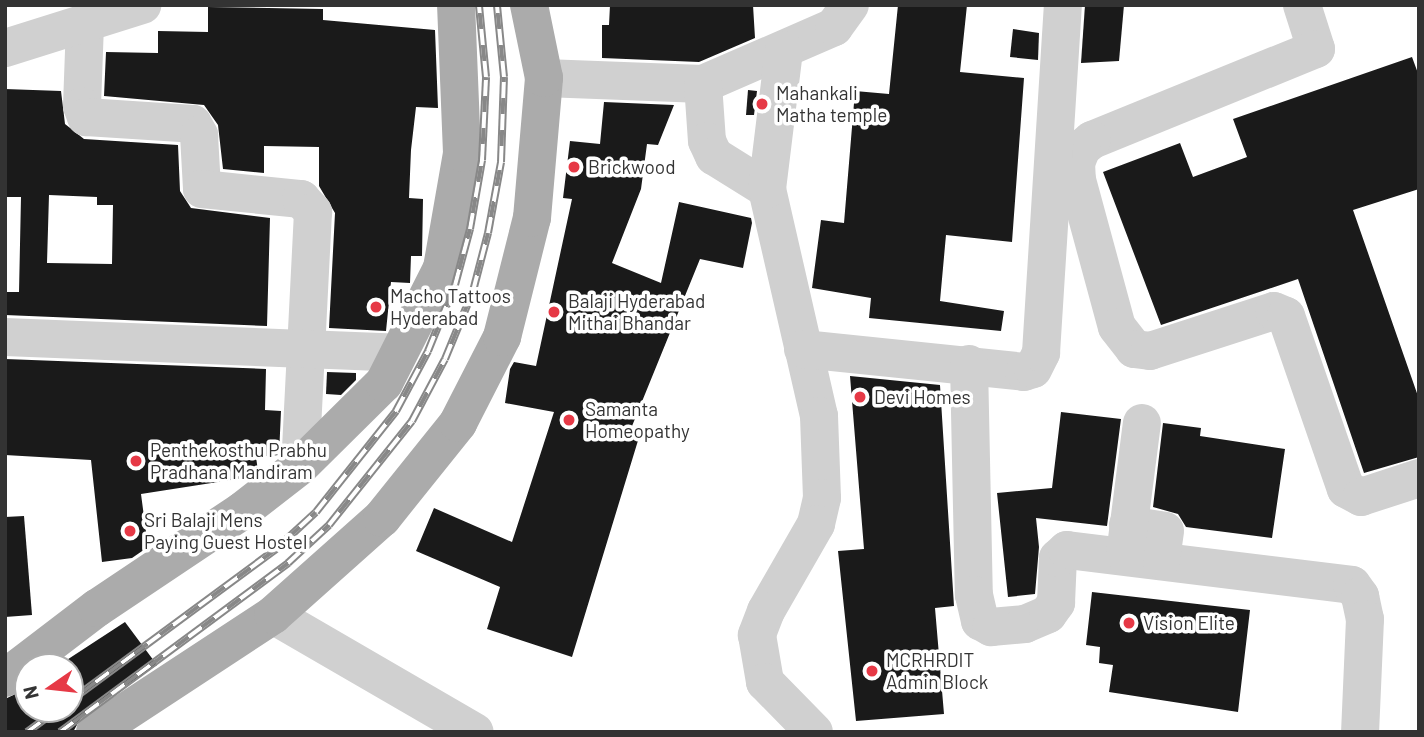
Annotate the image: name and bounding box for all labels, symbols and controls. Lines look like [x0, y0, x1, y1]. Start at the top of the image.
place label: Mahankali Matha temple [776, 82, 887, 126]
marker: Mahankali Matha temple [754, 96, 770, 112]
place label: Brickwood [588, 156, 676, 178]
marker: Brickwood [566, 159, 582, 175]
place label: Macho Tattoos Hyderabad [390, 285, 511, 329]
place label: Balaji Hyderabad Mithai Bhandar [568, 290, 705, 334]
marker: Macho Tattoos Hyderabad [368, 299, 384, 315]
marker: Balaji Hyderabad Mithai Bhandar [546, 304, 562, 320]
place label: Devi Homes [874, 386, 971, 408]
marker: Devi Homes [852, 389, 868, 405]
place label: Samanta Homeopathy [585, 398, 690, 442]
marker: Samanta Homeopathy [559, 410, 579, 430]
place label: Penthekosthu Prabhu Pradhana Mandiram [150, 439, 327, 483]
marker: Penthekosthu Prabhu Pradhana Mandiram [128, 453, 144, 469]
place label: Sri Balaji Mens Paying Guest Hostel [144, 509, 307, 553]
marker: Sri Balaji Mens Paying Guest Hostel [122, 523, 138, 539]
place label: Vision Elite [1143, 612, 1235, 634]
marker: Vision Elite [1121, 615, 1137, 631]
place label: MCRHRDIT Admin Block [886, 649, 988, 693]
north arrow [14, 653, 84, 723]
marker: MCRHRDIT Admin Block [864, 663, 880, 679]
text: N [17, 684, 43, 702]

